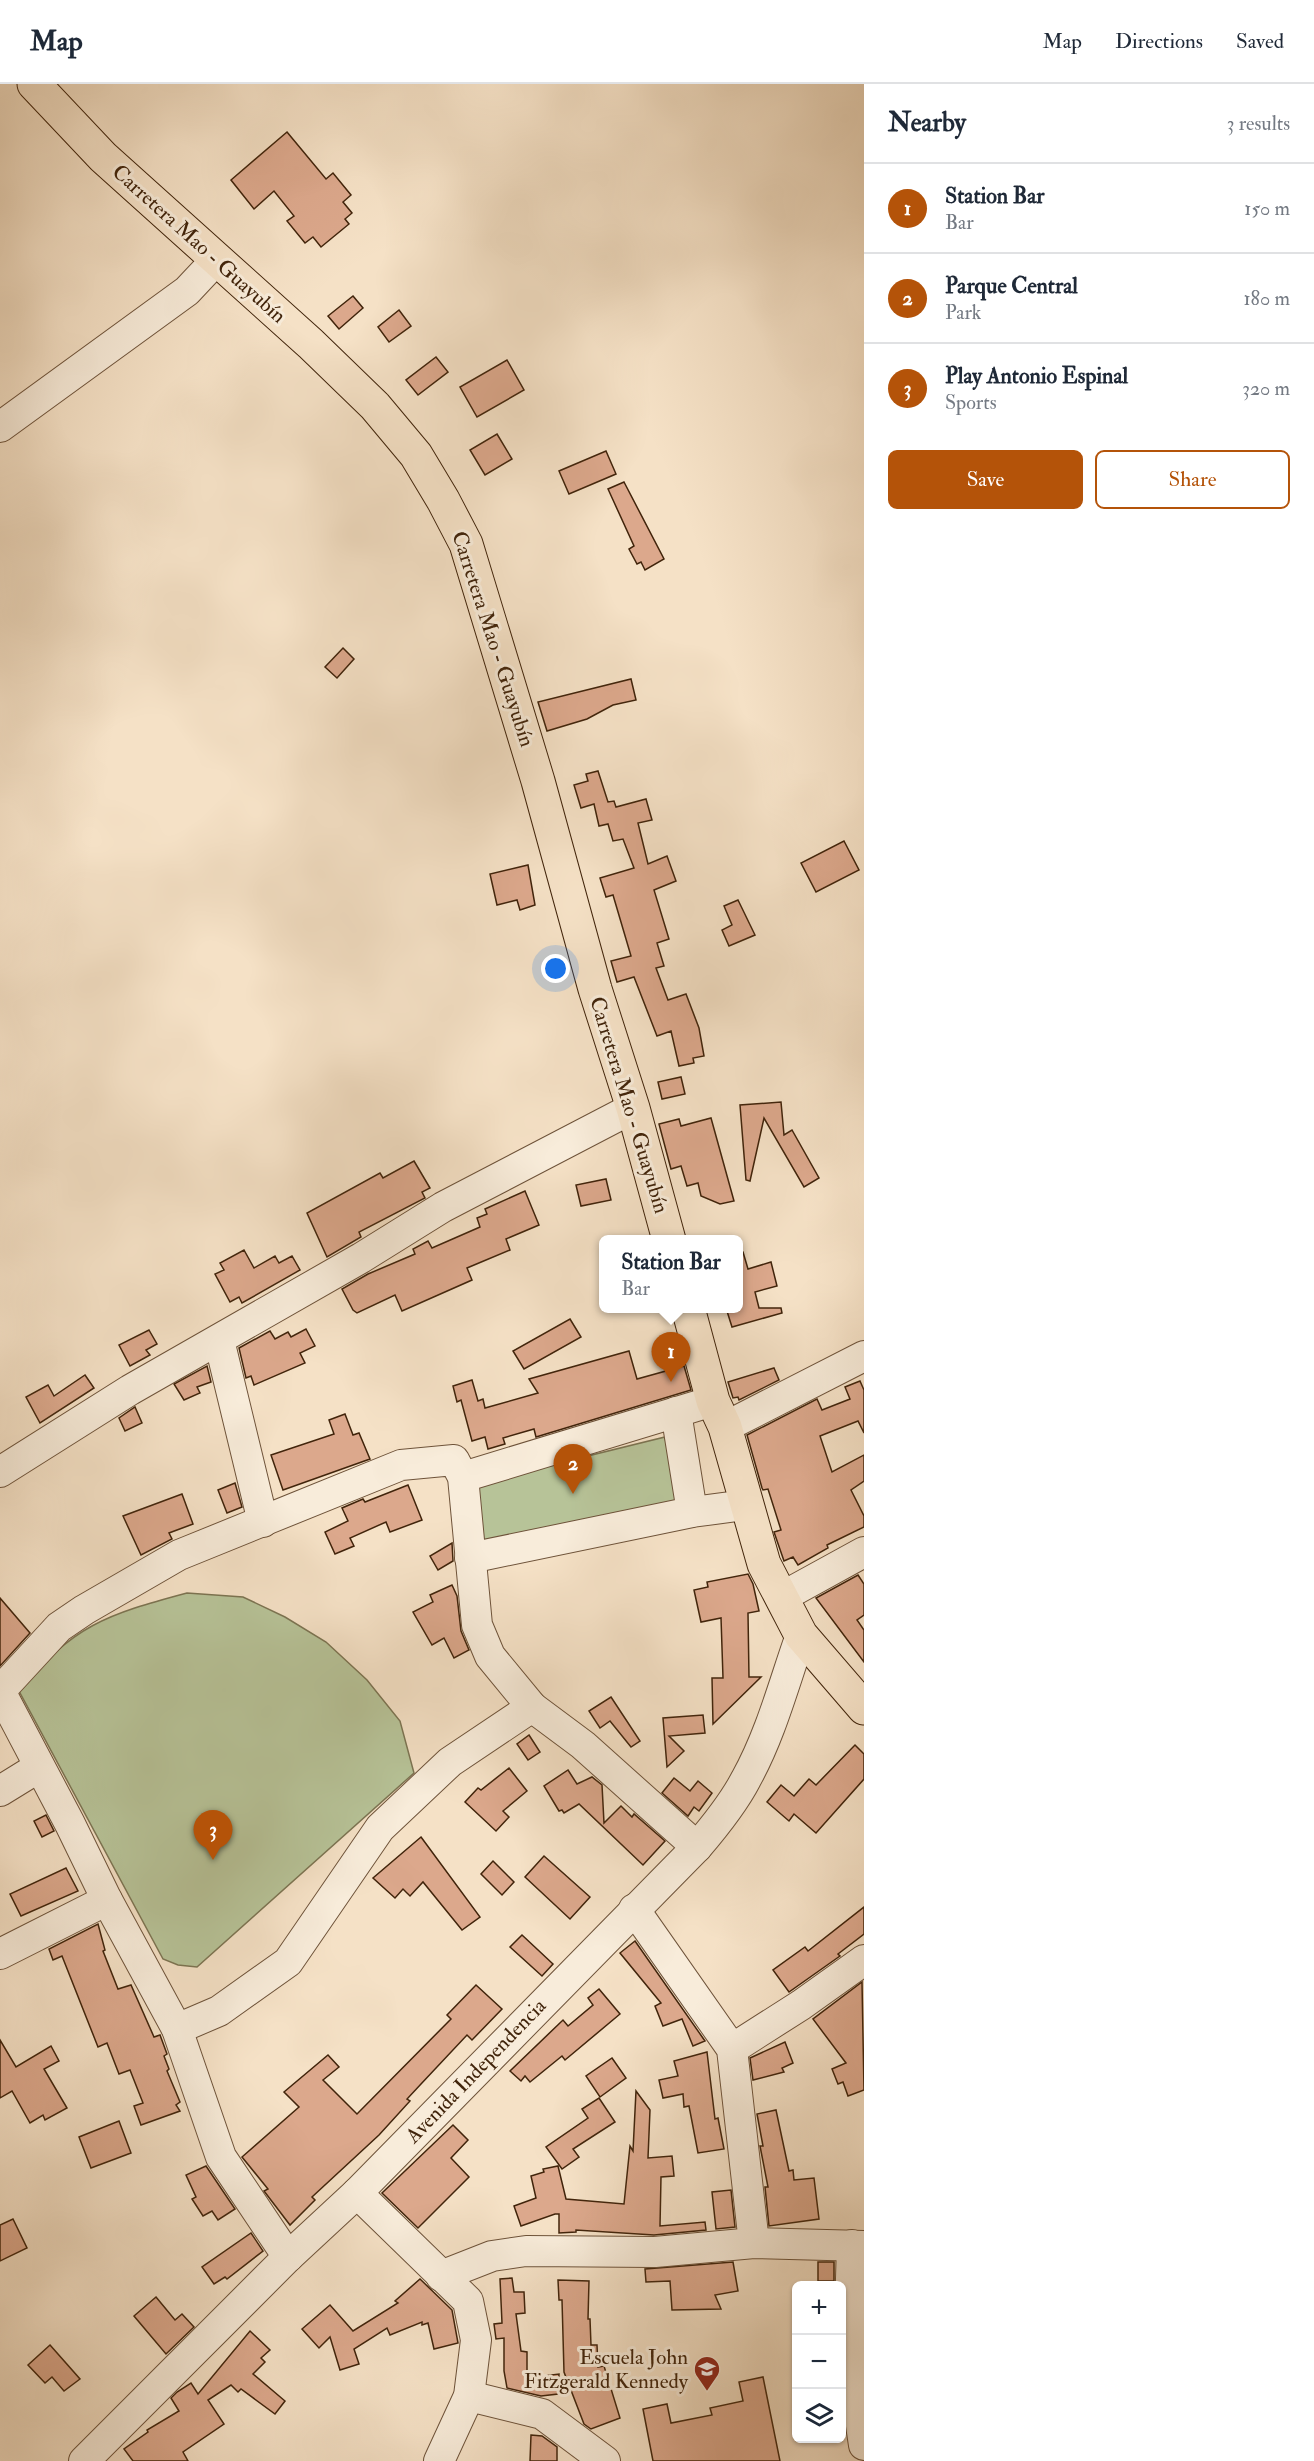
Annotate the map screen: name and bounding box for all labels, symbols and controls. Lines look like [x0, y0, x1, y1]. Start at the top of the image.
text: Map [30, 24, 83, 59]
text: Map [1042, 28, 1082, 55]
text: Directions [1115, 28, 1203, 55]
text: Saved [1236, 28, 1284, 55]
text: Nearby [888, 107, 966, 139]
text: 3 results [1227, 111, 1290, 136]
street label: Carretera Mao - Guayubín [106, 159, 292, 329]
text: Station Bar [945, 182, 1045, 210]
text: 1 [904, 196, 911, 221]
text: 150 m [1244, 196, 1290, 221]
text: Bar [945, 210, 974, 235]
text: Parque Central [945, 272, 1078, 300]
text: 2 [902, 286, 913, 311]
text: 180 m [1243, 286, 1290, 311]
text: Park [945, 300, 981, 325]
text: Play Antonio Espinal [945, 362, 1128, 390]
text: 3 [904, 376, 911, 401]
text: 320 m [1242, 376, 1290, 401]
text: Sports [945, 390, 997, 415]
button: Save [888, 450, 1083, 509]
button: Share [1095, 450, 1290, 509]
street label: Carretera Mao - Guayubín [445, 528, 541, 750]
your location [541, 954, 570, 983]
street label: Carretera Mao - Guayubín [583, 993, 675, 1217]
popup [599, 1235, 743, 1313]
text: Station Bar [621, 1248, 721, 1276]
text: Bar [621, 1276, 650, 1301]
pin: 1 [652, 1332, 690, 1382]
pin: 2 [554, 1444, 592, 1494]
pin: 3 [194, 1810, 232, 1860]
street label: Avenida Independencia [399, 1993, 552, 2150]
map controls [792, 2281, 846, 2443]
button: + [792, 2281, 846, 2335]
button: − [792, 2335, 846, 2389]
place label: Escuela John Fitzgerald Kennedy [524, 2344, 689, 2395]
school or university icon: Escuela John Fitzgerald Kennedy [692, 2354, 722, 2392]
button: layers [792, 2389, 846, 2443]

